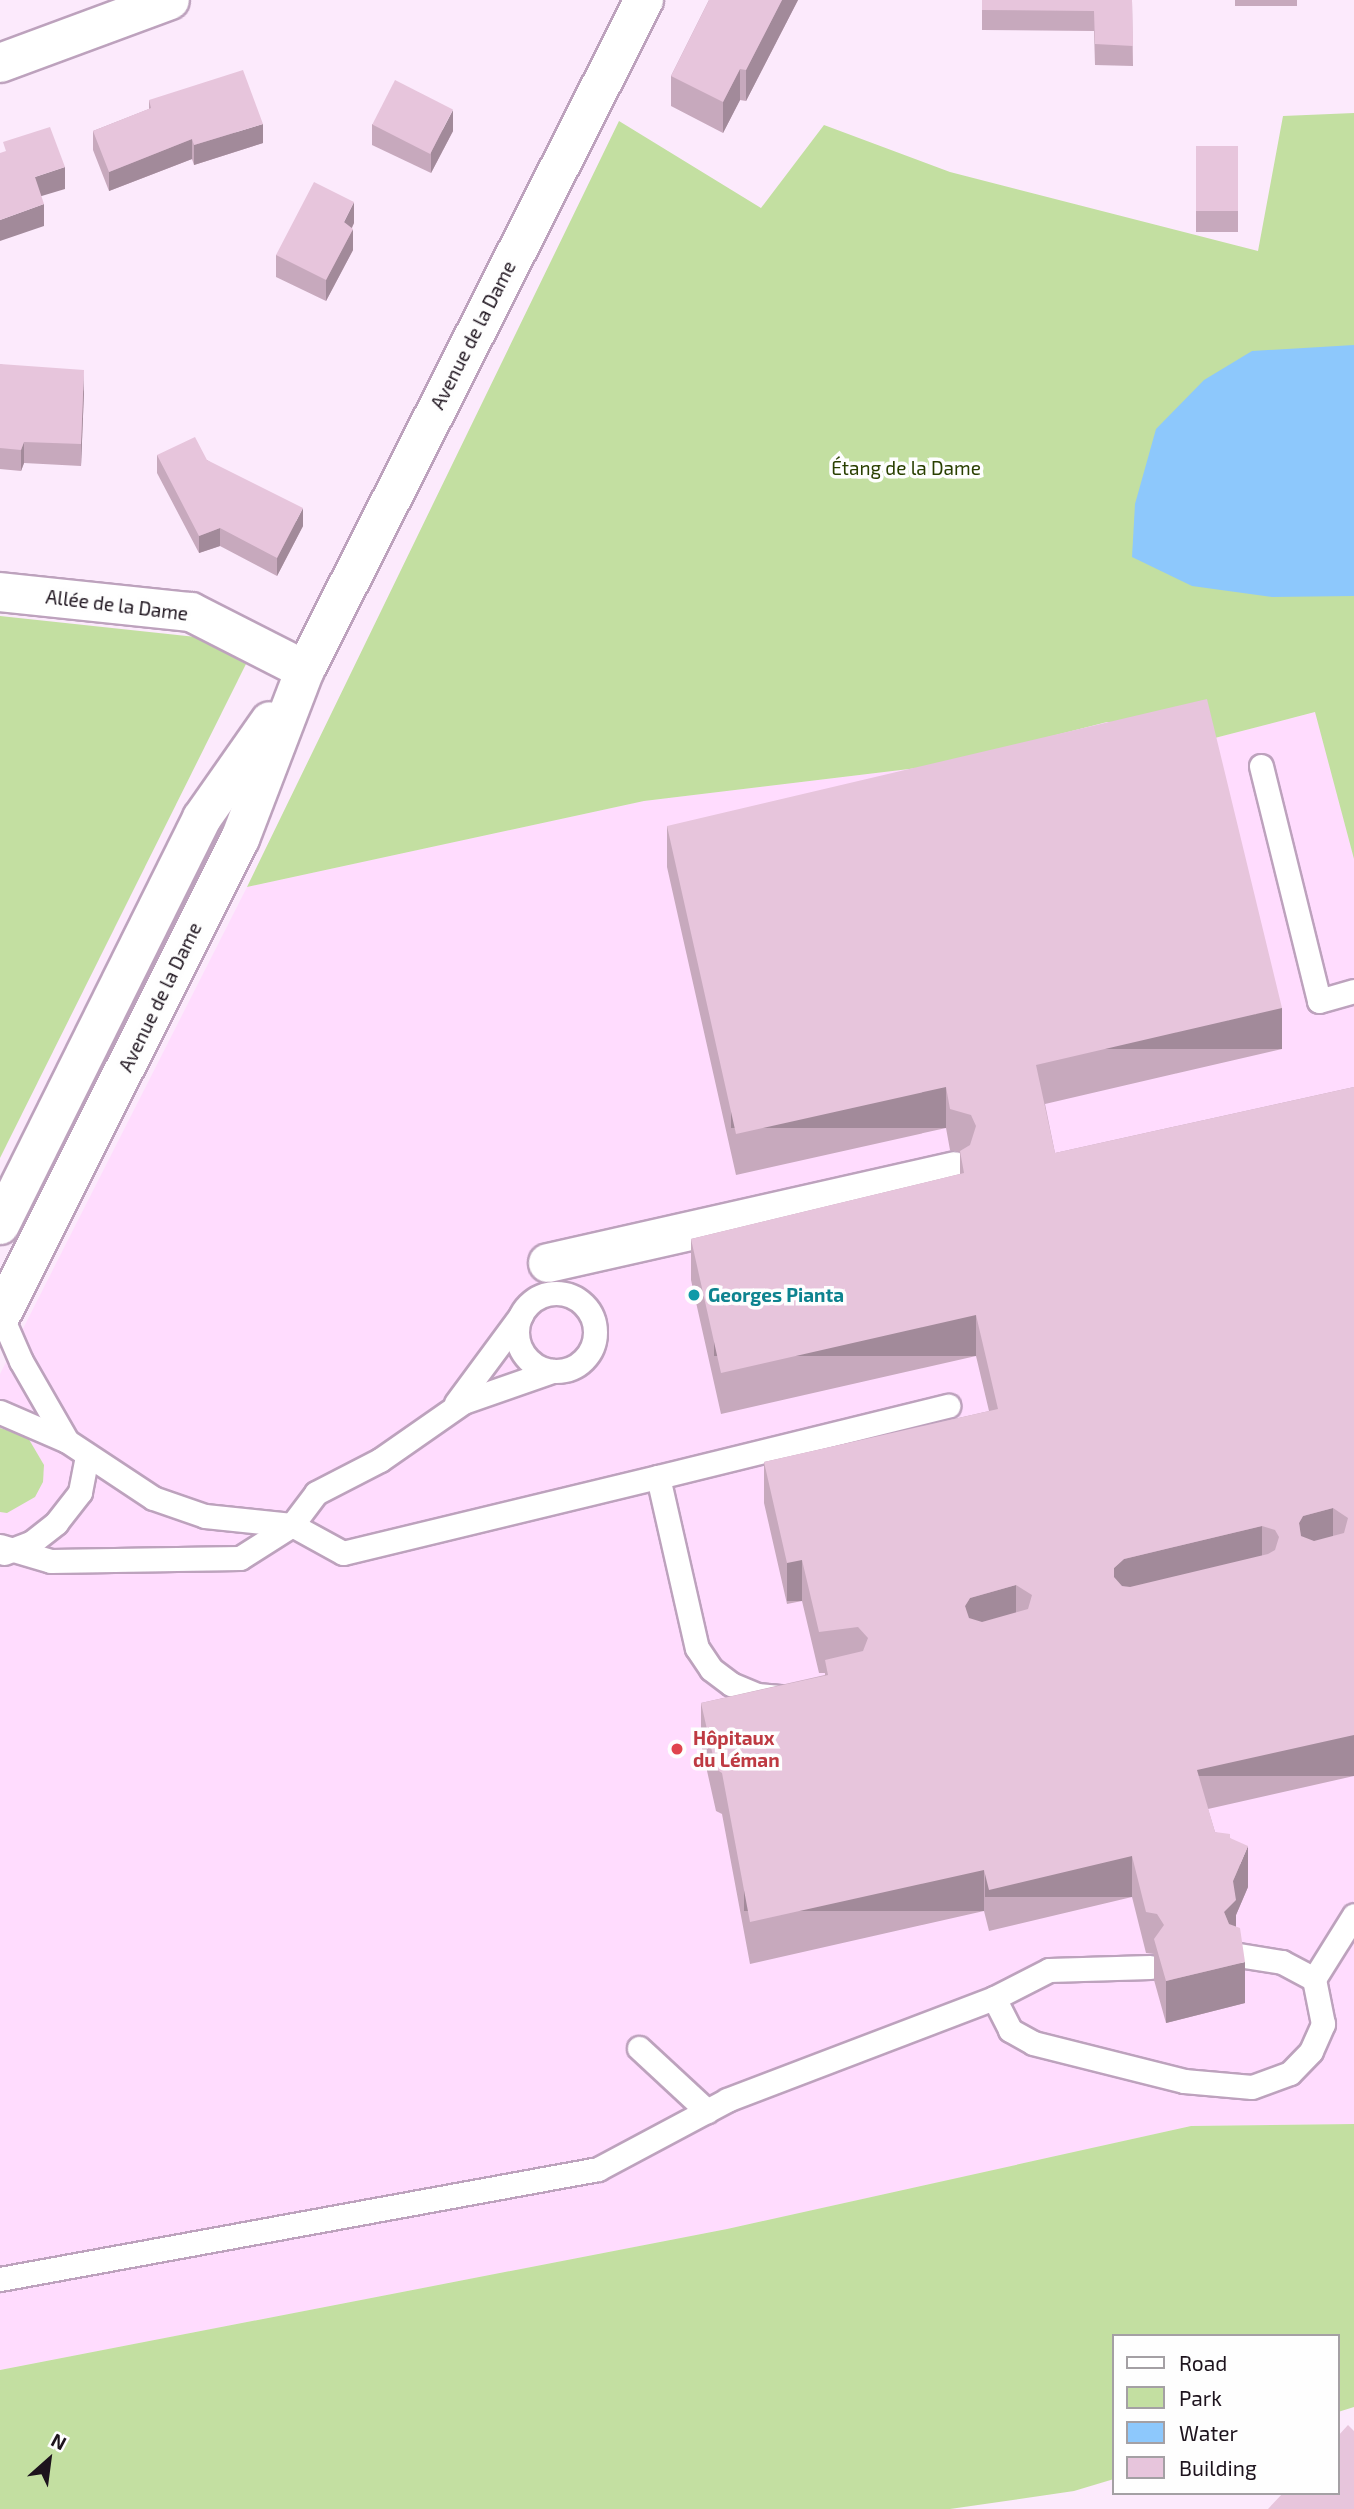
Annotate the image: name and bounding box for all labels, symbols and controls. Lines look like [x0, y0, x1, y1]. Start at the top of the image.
street label: Avenue de la Dame [426, 257, 520, 413]
park label: Étang de la Dame [831, 457, 981, 479]
street label: Allée de la Dame [45, 585, 189, 625]
street label: Avenue de la Dame [114, 919, 206, 1075]
place label: Georges Pianta [708, 1284, 844, 1306]
marker: Georges Pianta [686, 1287, 702, 1303]
place label: Hôpitaux du Léman [693, 1727, 780, 1771]
marker: Hôpitaux du Léman [667, 1739, 687, 1759]
legend [1112, 2334, 1340, 2495]
text: Road [1179, 2350, 1227, 2375]
text: Park [1179, 2385, 1222, 2410]
text: Water [1179, 2420, 1238, 2445]
north arrow [14, 2425, 84, 2495]
text: N [48, 2428, 71, 2454]
text: Building [1179, 2455, 1257, 2480]

